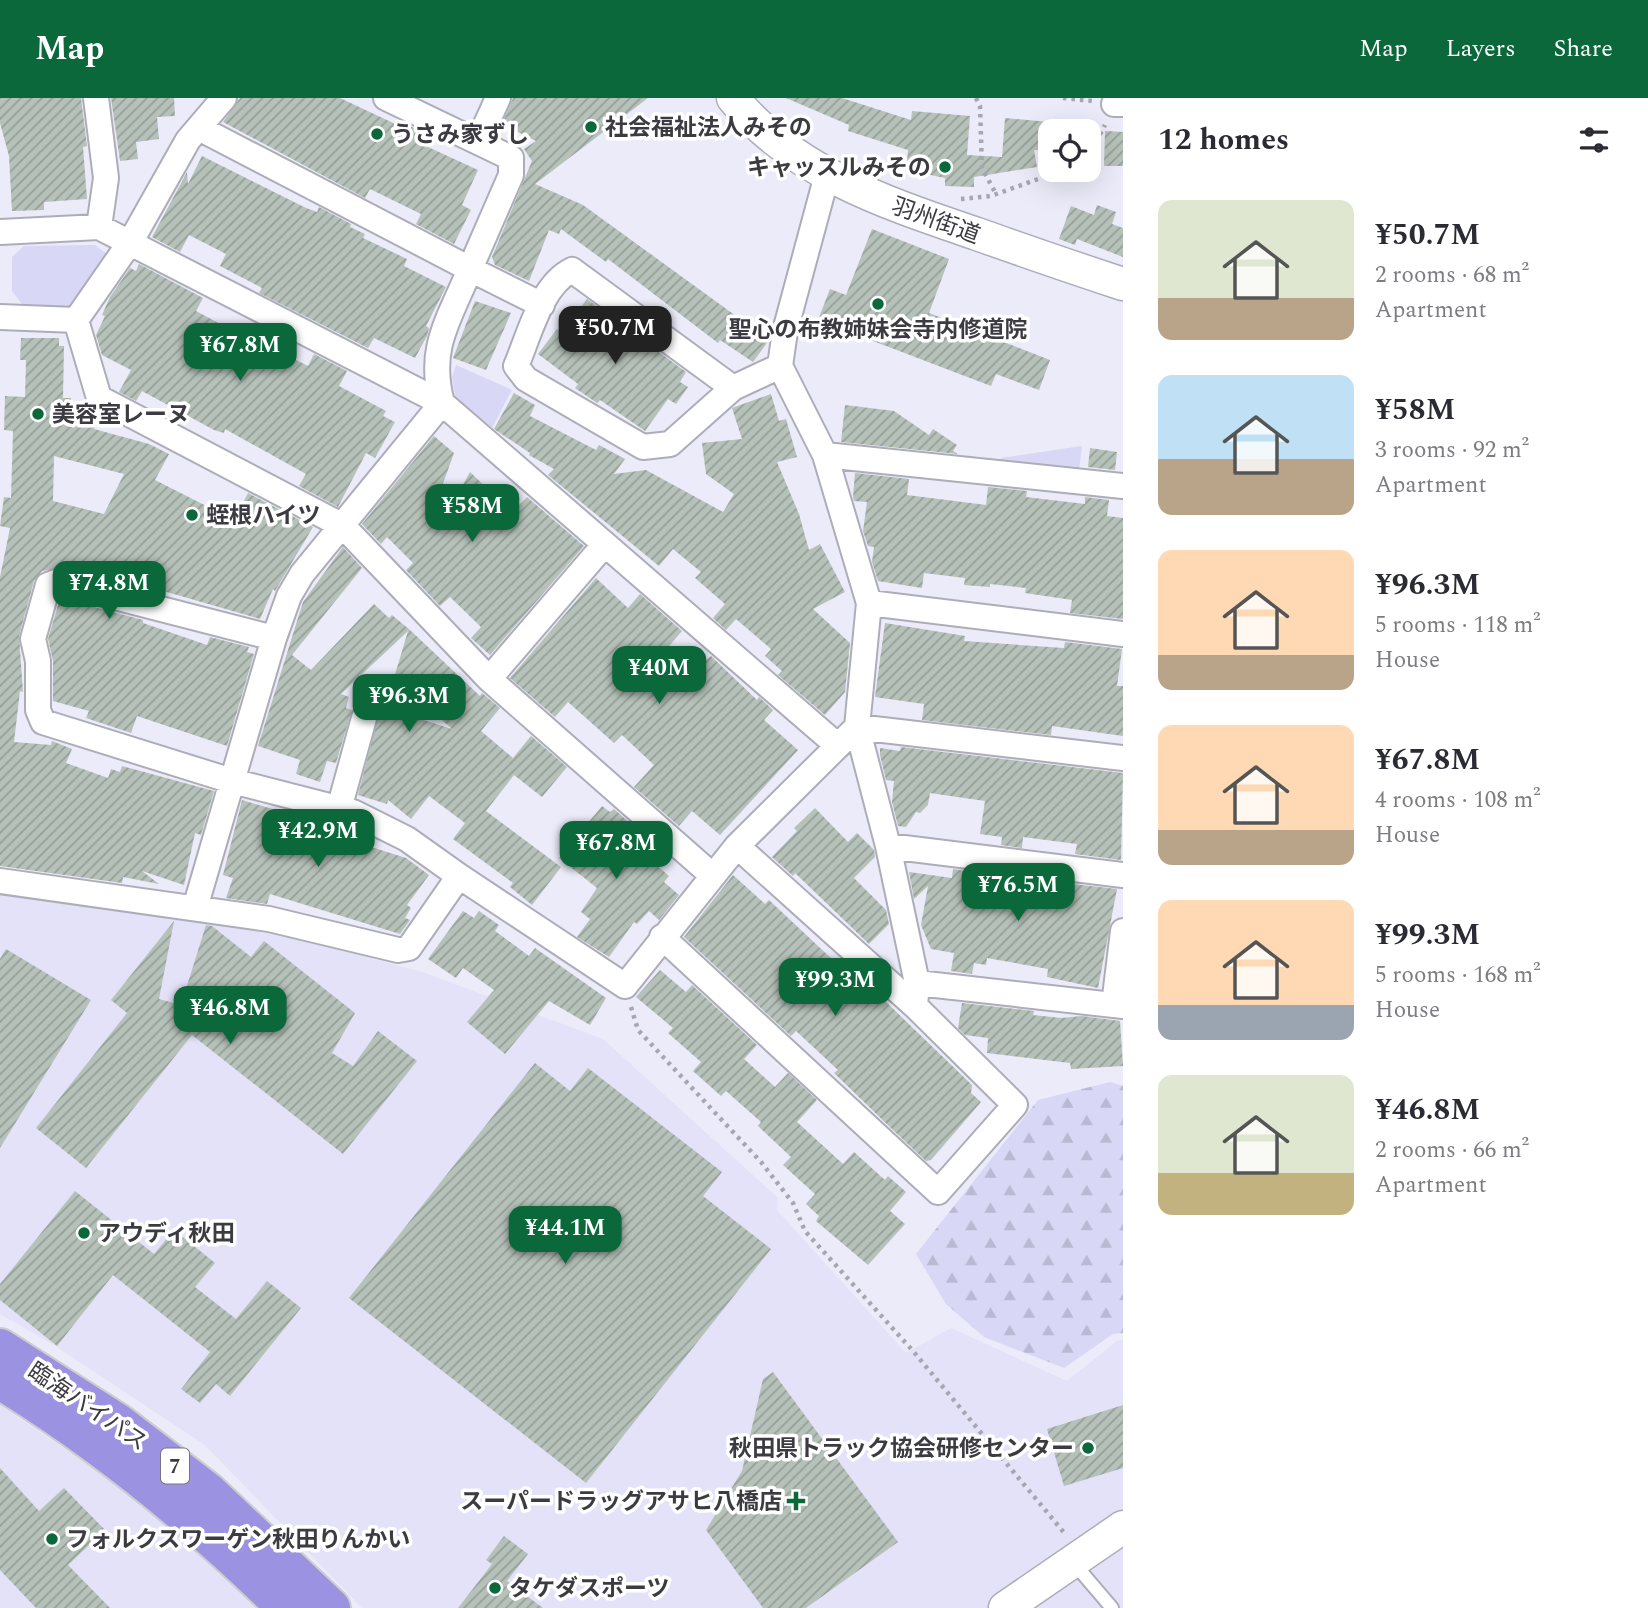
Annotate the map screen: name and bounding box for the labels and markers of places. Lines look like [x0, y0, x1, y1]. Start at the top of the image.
place label: 社会福祉法人みその [605, 111, 812, 146]
place label: うさみ家ずし [391, 118, 529, 153]
marker: 社会福祉法人みその [583, 119, 599, 135]
marker: うさみ家ずし [369, 126, 385, 142]
place label: キャッスルみその [747, 151, 931, 186]
marker: キャッスルみその [937, 159, 953, 175]
marker: 聖心の布教姉妹会寺内修道院 [870, 296, 886, 312]
pin: ¥50.7M [558, 306, 672, 366]
place label: 聖心の布教姉妹会寺内修道院 [729, 313, 1028, 348]
pin: ¥67.8M [183, 324, 297, 383]
place label: 美容室レーヌ [52, 398, 190, 433]
marker: 美容室レーヌ [30, 406, 46, 422]
pin: ¥58M [431, 484, 513, 544]
place label: 蛭根ハイツ [206, 499, 321, 534]
marker: 蛭根ハイツ [184, 507, 200, 523]
pin: ¥74.8M [52, 561, 166, 621]
pin: ¥40M [618, 646, 700, 706]
pin: ¥96.3M [352, 674, 466, 734]
pin: ¥42.9M [261, 810, 375, 869]
pin: ¥67.8M [559, 822, 673, 881]
pin: ¥76.5M [961, 864, 1075, 923]
pin: ¥99.3M [778, 958, 892, 1018]
pin: ¥46.8M [173, 986, 287, 1046]
pin: ¥44.1M [508, 1206, 622, 1266]
place label: アウディ秋田 [98, 1217, 234, 1252]
marker: アウディ秋田 [76, 1225, 92, 1241]
place label: 秋田県トラック協会研修センター [729, 1432, 1074, 1467]
marker: 秋田県トラック協会研修センター [1080, 1440, 1096, 1456]
place label: スーパードラッグアサヒ八橋店 [460, 1485, 782, 1520]
marker: スーパードラッグアサヒ八橋店 [788, 1493, 804, 1509]
place label: フォルクスワーゲン秋田りんかい [66, 1523, 410, 1558]
marker: フォルクスワーゲン秋田りんかい [44, 1531, 60, 1547]
place label: タケダスポーツ [509, 1572, 670, 1607]
marker: タケダスポーツ [487, 1580, 503, 1596]

